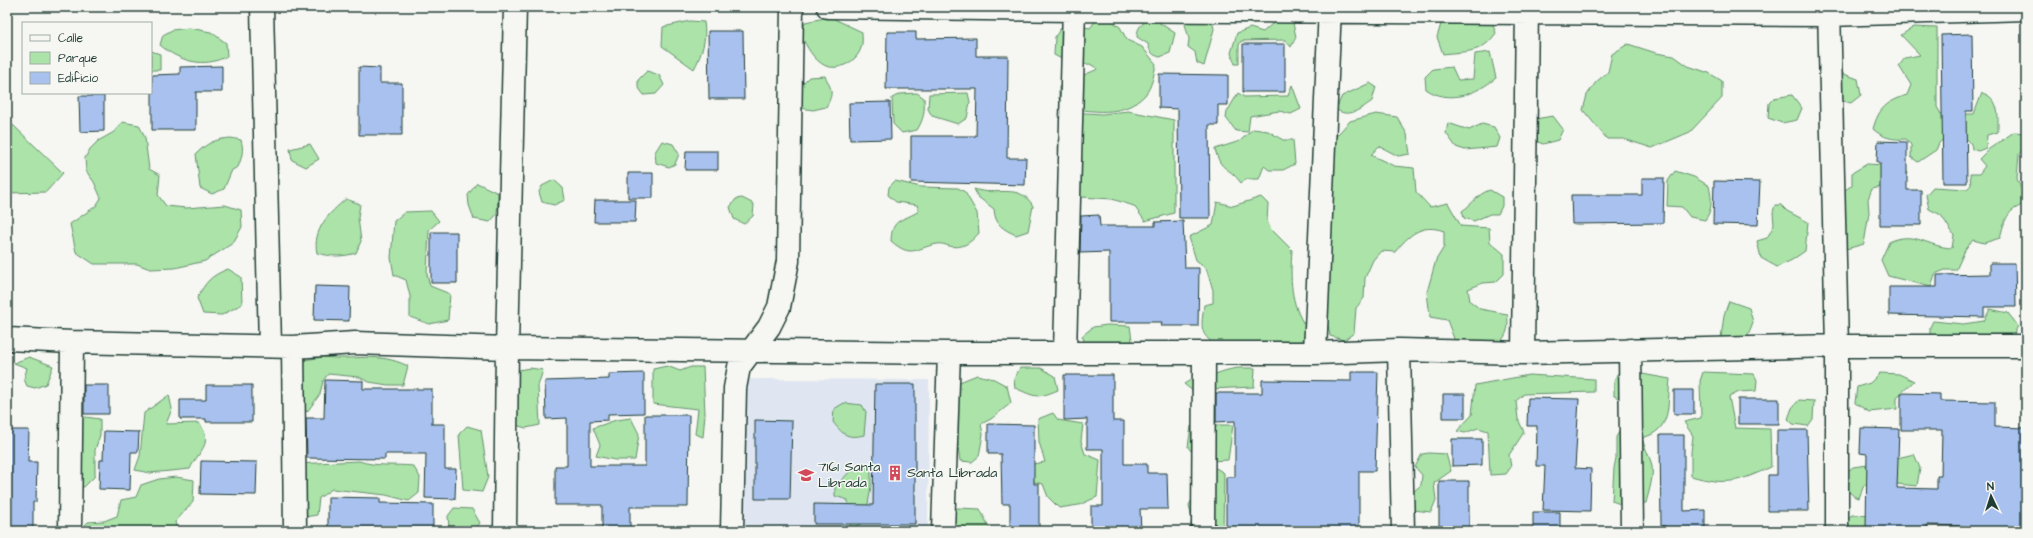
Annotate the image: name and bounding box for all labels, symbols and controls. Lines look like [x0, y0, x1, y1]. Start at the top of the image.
legend [22, 22, 152, 94]
text: Calle [58, 30, 83, 47]
text: Parque [58, 50, 98, 67]
text: Edificio [58, 70, 98, 87]
place label: 7161 Santa Librada [818, 457, 880, 493]
place label: Santa Librada [907, 463, 997, 483]
building icon: Santa Librada [886, 464, 904, 482]
school or university icon: 7161 Santa Librada [797, 466, 815, 484]
north arrow [1971, 476, 2011, 516]
text: N [1986, 479, 1994, 494]

